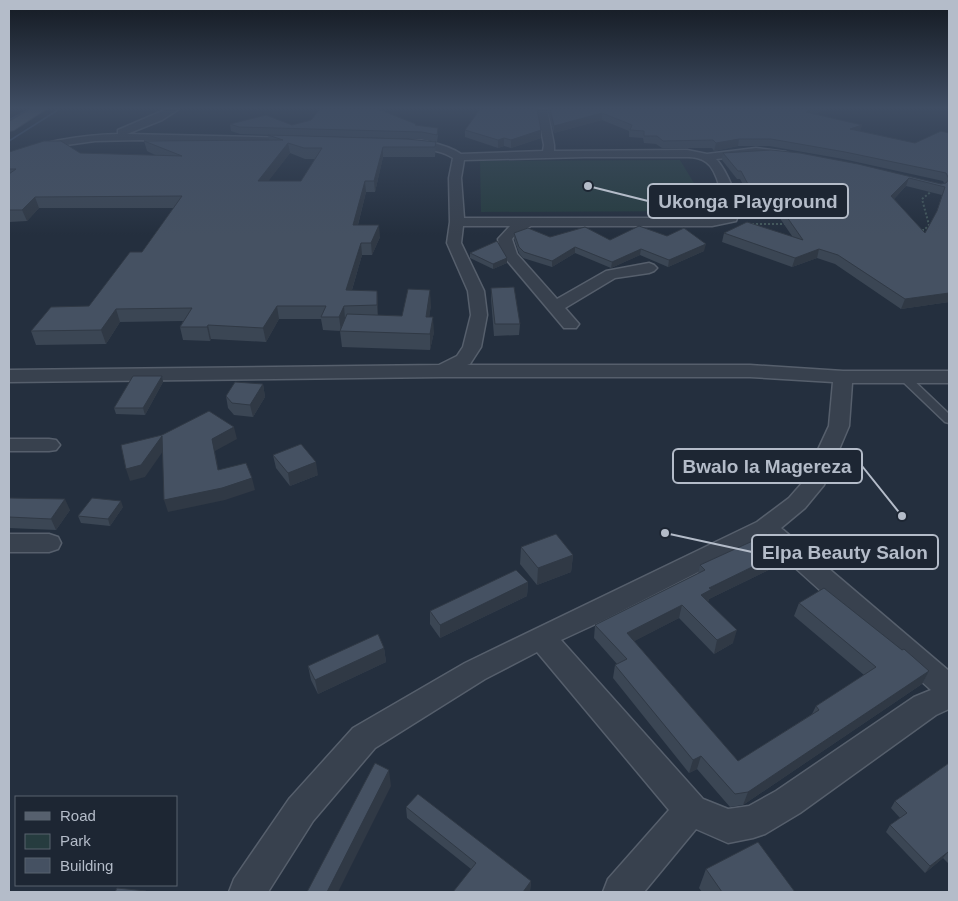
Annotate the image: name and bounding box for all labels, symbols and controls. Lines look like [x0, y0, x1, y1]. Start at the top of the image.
callout: Ukonga Playground [648, 184, 848, 218]
text: Ukonga Playground [658, 191, 838, 212]
callout: Bwalo la Magereza [673, 449, 862, 483]
text: Bwalo la Magereza [683, 456, 852, 477]
callout: Elpa Beauty Salon [752, 535, 938, 569]
text: Elpa Beauty Salon [762, 542, 928, 563]
legend [15, 796, 178, 886]
text: Road [60, 807, 96, 824]
text: Park [60, 832, 91, 849]
text: Building [60, 857, 113, 874]

